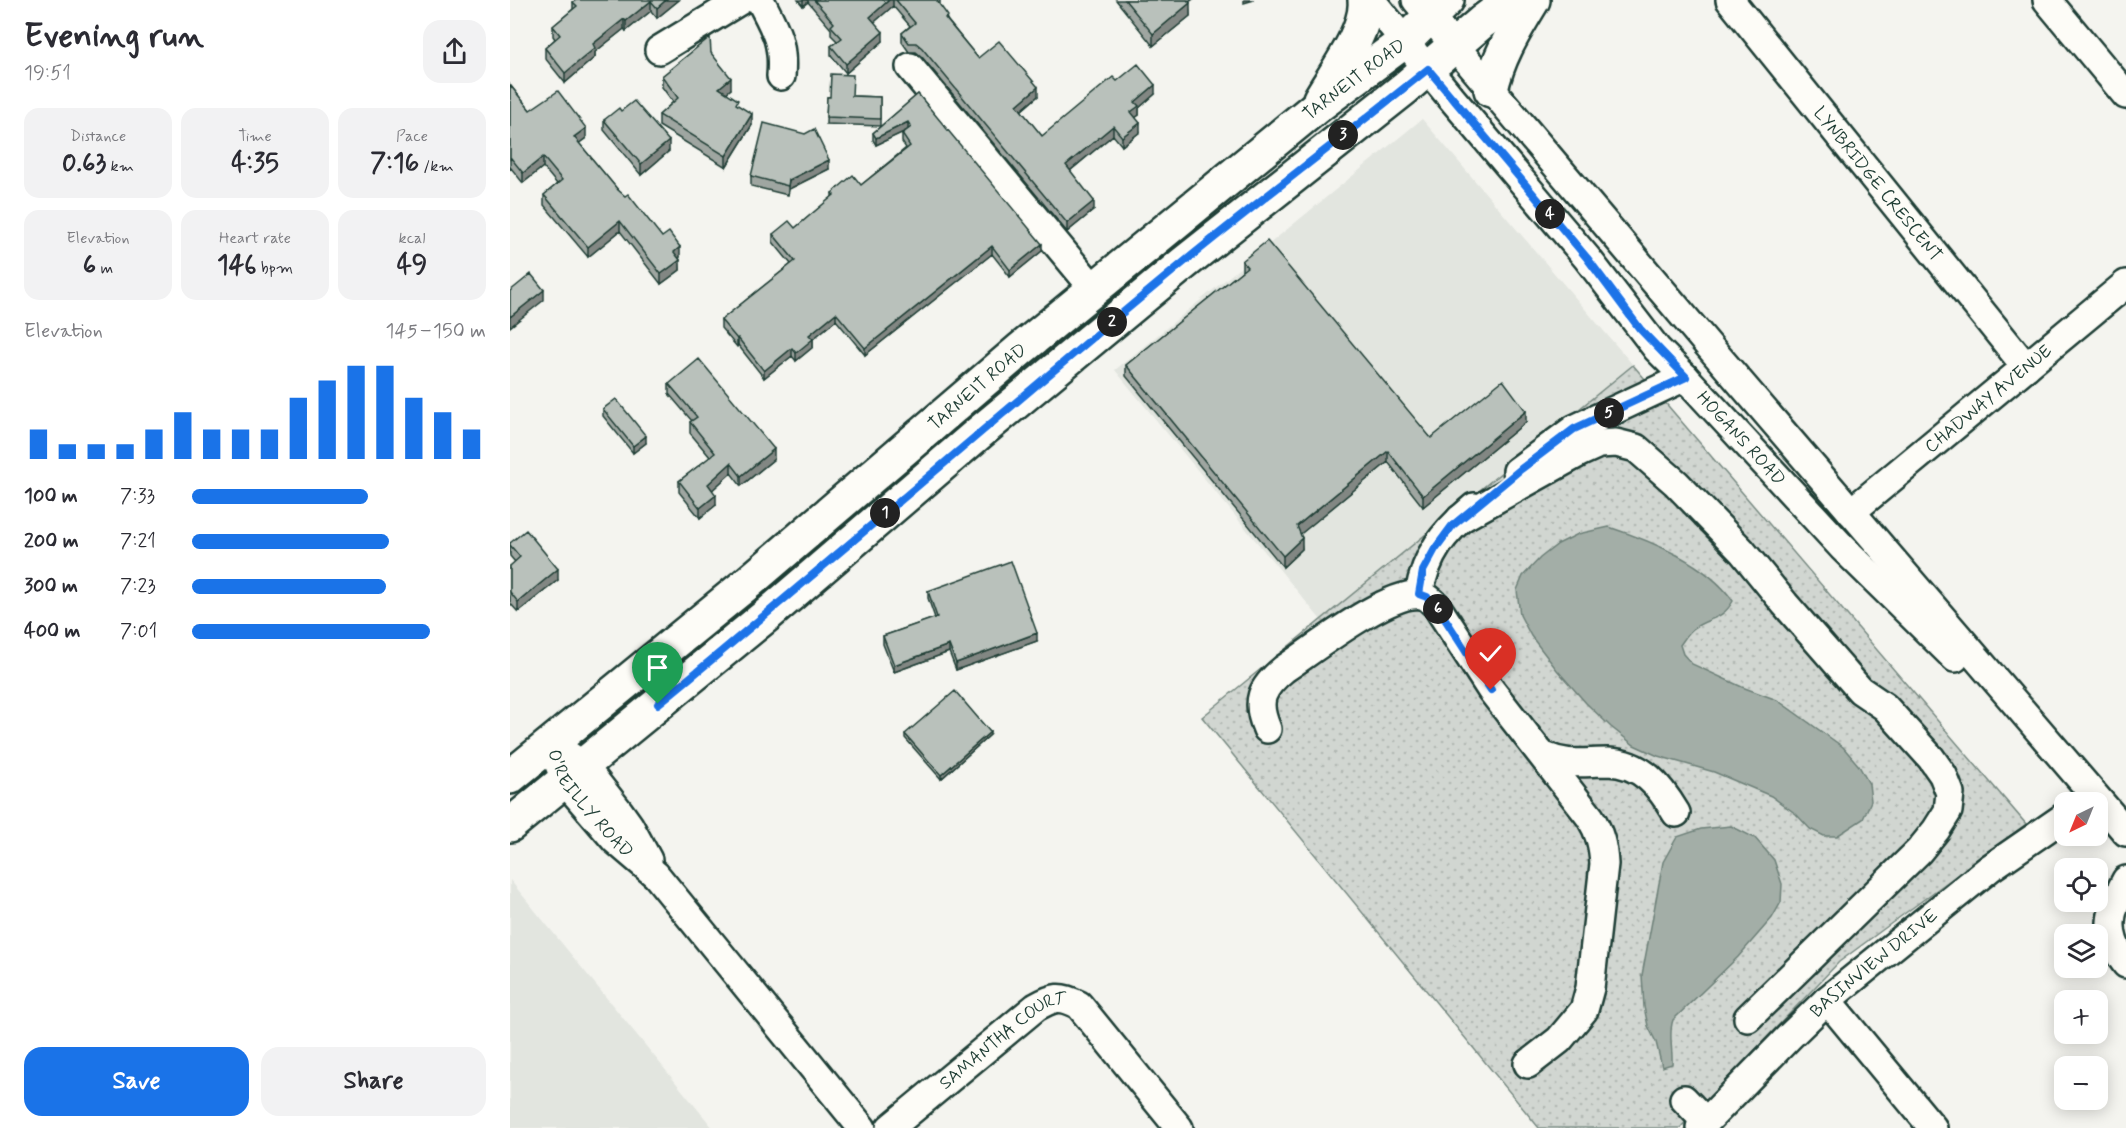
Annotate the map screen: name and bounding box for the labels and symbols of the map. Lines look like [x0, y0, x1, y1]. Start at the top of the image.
street label: TARNEIT ROAD [1298, 34, 1411, 126]
street label: LYNBRIDGE CRESCENT [1808, 102, 1947, 267]
pin: 3 [1328, 120, 1358, 150]
pin: 4 [1535, 199, 1565, 229]
pin: 2 [1097, 307, 1127, 337]
street label: TARNEIT ROAD [924, 338, 1032, 436]
street label: CHADWAY AVENUE [1920, 339, 2057, 459]
street label: HOGANS ROAD [1691, 386, 1790, 491]
pin: 5 [1594, 398, 1624, 428]
pin: 1 [870, 498, 900, 528]
pin: 6 [1423, 594, 1453, 624]
pin [1465, 628, 1516, 690]
pin [632, 642, 683, 704]
street label: O'REILLY ROAD [541, 746, 638, 864]
north arrow [2054, 792, 2108, 846]
street label: BASINVIEW DRIVE [1805, 904, 1944, 1023]
street label: SAMANTHA COURT [934, 987, 1067, 1095]

